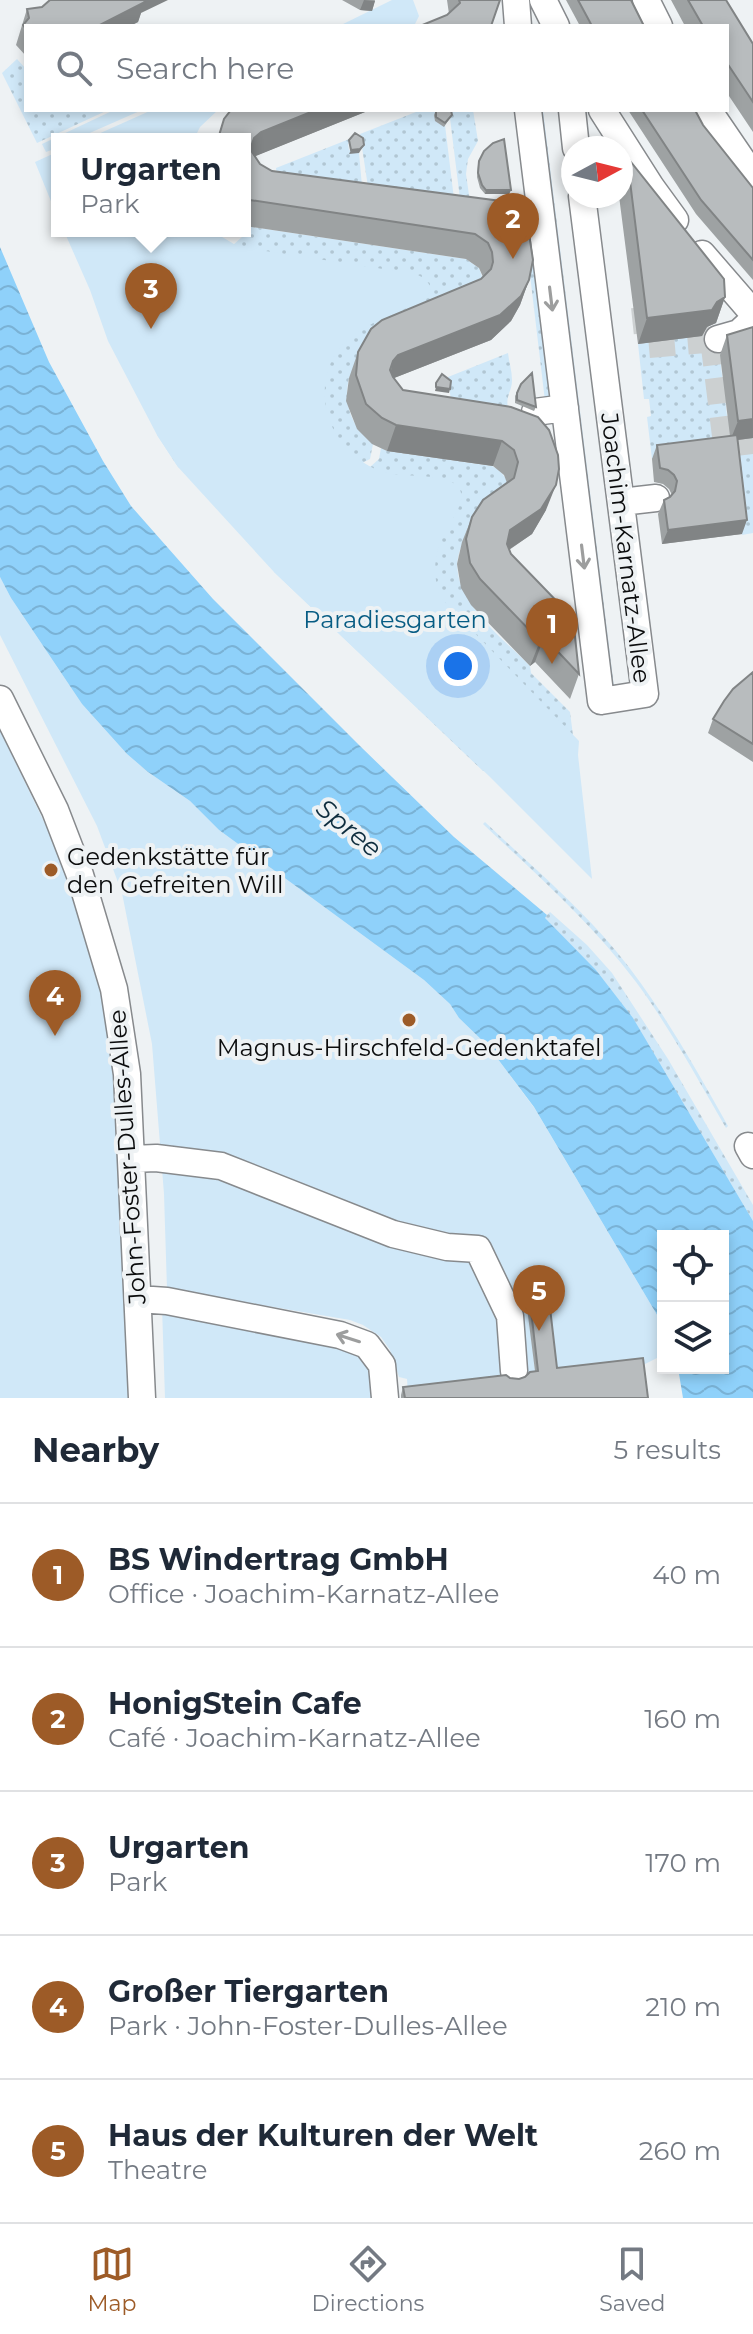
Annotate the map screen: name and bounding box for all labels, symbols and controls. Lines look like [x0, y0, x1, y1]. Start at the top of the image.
search box [24, 24, 729, 112]
icon: search [52, 46, 96, 90]
text: Search here [116, 50, 294, 87]
popup [51, 133, 251, 237]
north arrow [561, 136, 633, 208]
text: Urgarten [80, 151, 222, 188]
text: Park [80, 188, 140, 220]
pin: 2 [487, 193, 539, 259]
pin: 3 [125, 263, 177, 329]
one-way arrow [544, 285, 559, 311]
street label: Joachim-Karnatz-Allee [595, 410, 657, 685]
one-way arrow [576, 544, 591, 569]
pin: 1 [526, 598, 578, 664]
park label: Paradiesgarten [303, 605, 487, 634]
your location [438, 646, 478, 686]
water label: Spree [310, 792, 388, 864]
place label: Gedenkstätte für den Gefreiten Will [67, 842, 283, 899]
marker: Gedenkstätte für den Gefreiten Will [42, 861, 60, 879]
pin: 4 [29, 970, 81, 1036]
street label: John-Foster-Dulles-Allee [102, 1009, 152, 1306]
marker: Magnus-Hirschfeld-Gedenktafel [400, 1011, 418, 1029]
place label: Magnus-Hirschfeld-Gedenktafel [217, 1033, 601, 1062]
map controls [657, 1230, 729, 1374]
button: locate [657, 1230, 729, 1302]
pin: 5 [513, 1265, 565, 1331]
button: layers [657, 1302, 729, 1374]
one-way arrow [336, 1330, 361, 1345]
text: Nearby [32, 1429, 159, 1471]
text: 5 results [614, 1434, 721, 1466]
text: BS Windertrag GmbH [108, 1541, 449, 1578]
text: 1 [53, 1559, 63, 1591]
text: 40 m [652, 1559, 721, 1591]
text: Office · Joachim-Karnatz-Allee [108, 1578, 500, 1610]
text: HonigStein Cafe [108, 1685, 362, 1722]
text: 2 [50, 1703, 66, 1735]
text: 160 m [644, 1703, 721, 1735]
text: Café · Joachim-Karnatz-Allee [108, 1722, 481, 1754]
text: Urgarten [108, 1829, 249, 1866]
text: 3 [50, 1847, 66, 1879]
text: 170 m [645, 1847, 721, 1879]
text: Park [108, 1866, 167, 1898]
text: Großer Tiergarten [108, 1973, 389, 2010]
text: 4 [49, 1991, 67, 2023]
text: 210 m [645, 1991, 721, 2023]
text: Park · John-Foster-Dulles-Allee [108, 2010, 508, 2042]
text: Haus der Kulturen der Welt [108, 2117, 538, 2154]
text: 5 [50, 2135, 66, 2167]
text: 260 m [639, 2135, 721, 2167]
text: Theatre [108, 2154, 208, 2186]
tab: Map [88, 2242, 136, 2317]
tab: Directions [312, 2242, 424, 2317]
tab: Saved [599, 2242, 665, 2317]

